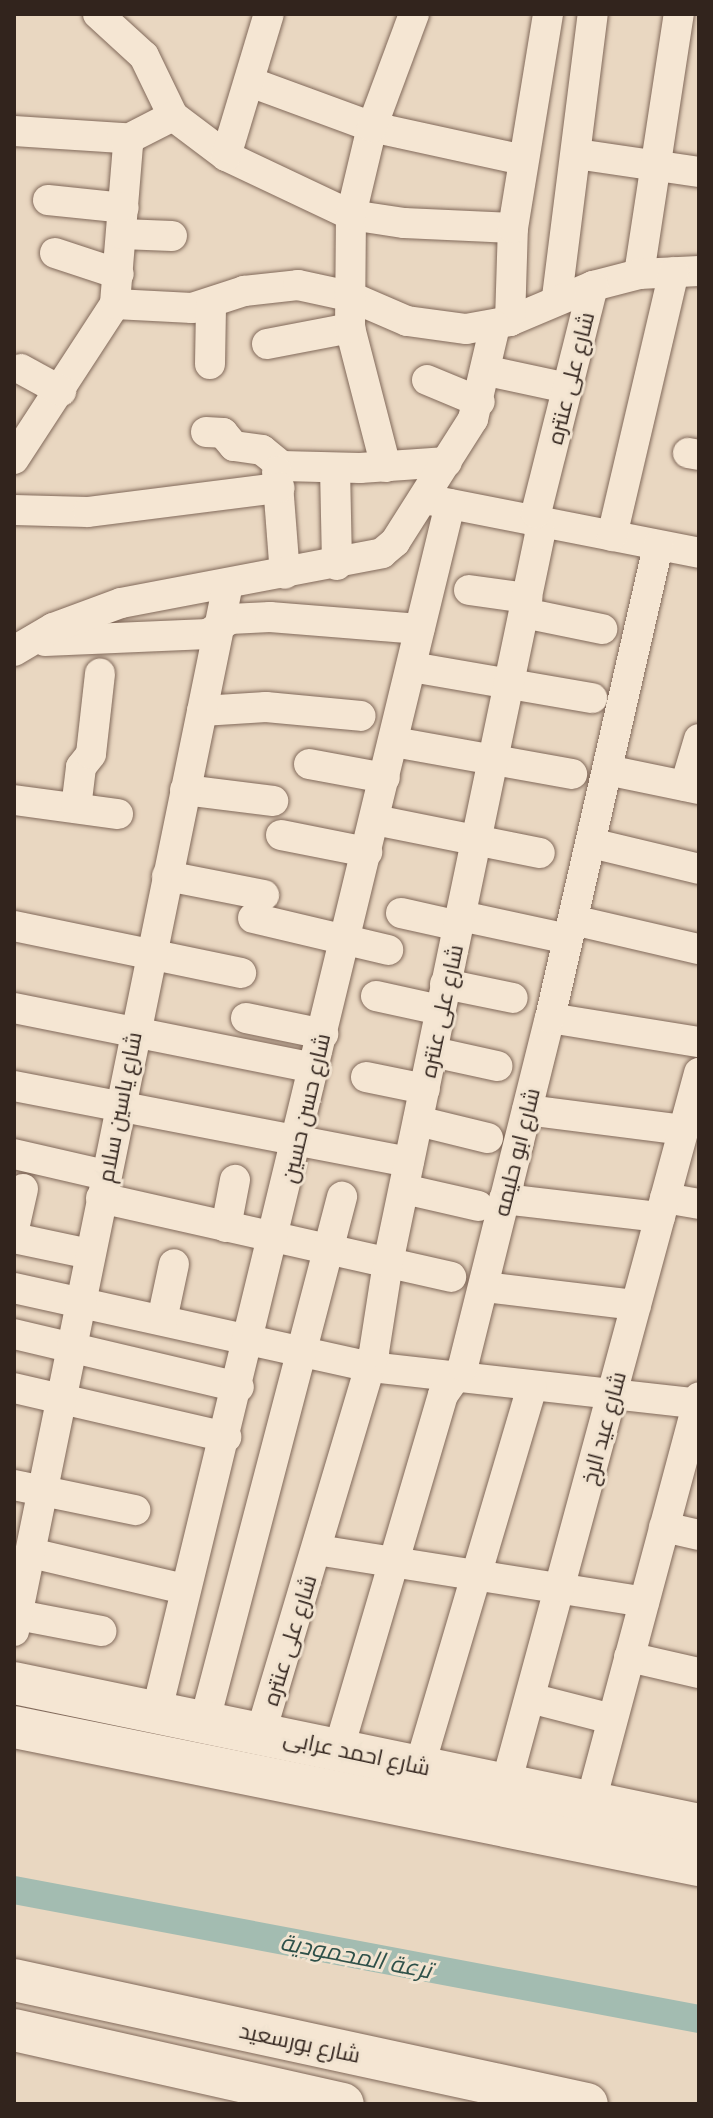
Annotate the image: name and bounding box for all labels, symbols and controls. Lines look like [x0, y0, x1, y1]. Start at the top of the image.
street label: شارع على عنتره [541, 309, 599, 447]
street label: شارع على عنتره [414, 942, 468, 1080]
street label: شارع ياسين سلام [91, 1030, 147, 1184]
street label: شارع حسن حسين [275, 1031, 335, 1185]
street label: شارع ابو حليمه [487, 1085, 545, 1219]
street label: شارع عيد الرخ [575, 1368, 631, 1488]
street label: شارع على عنتره [257, 1572, 321, 1708]
street label: شارع احمد عرابى [281, 1724, 433, 1780]
water label: ترعة المحمودية [278, 1926, 434, 1984]
street label: شارع بورسعيد [237, 2016, 363, 2068]

